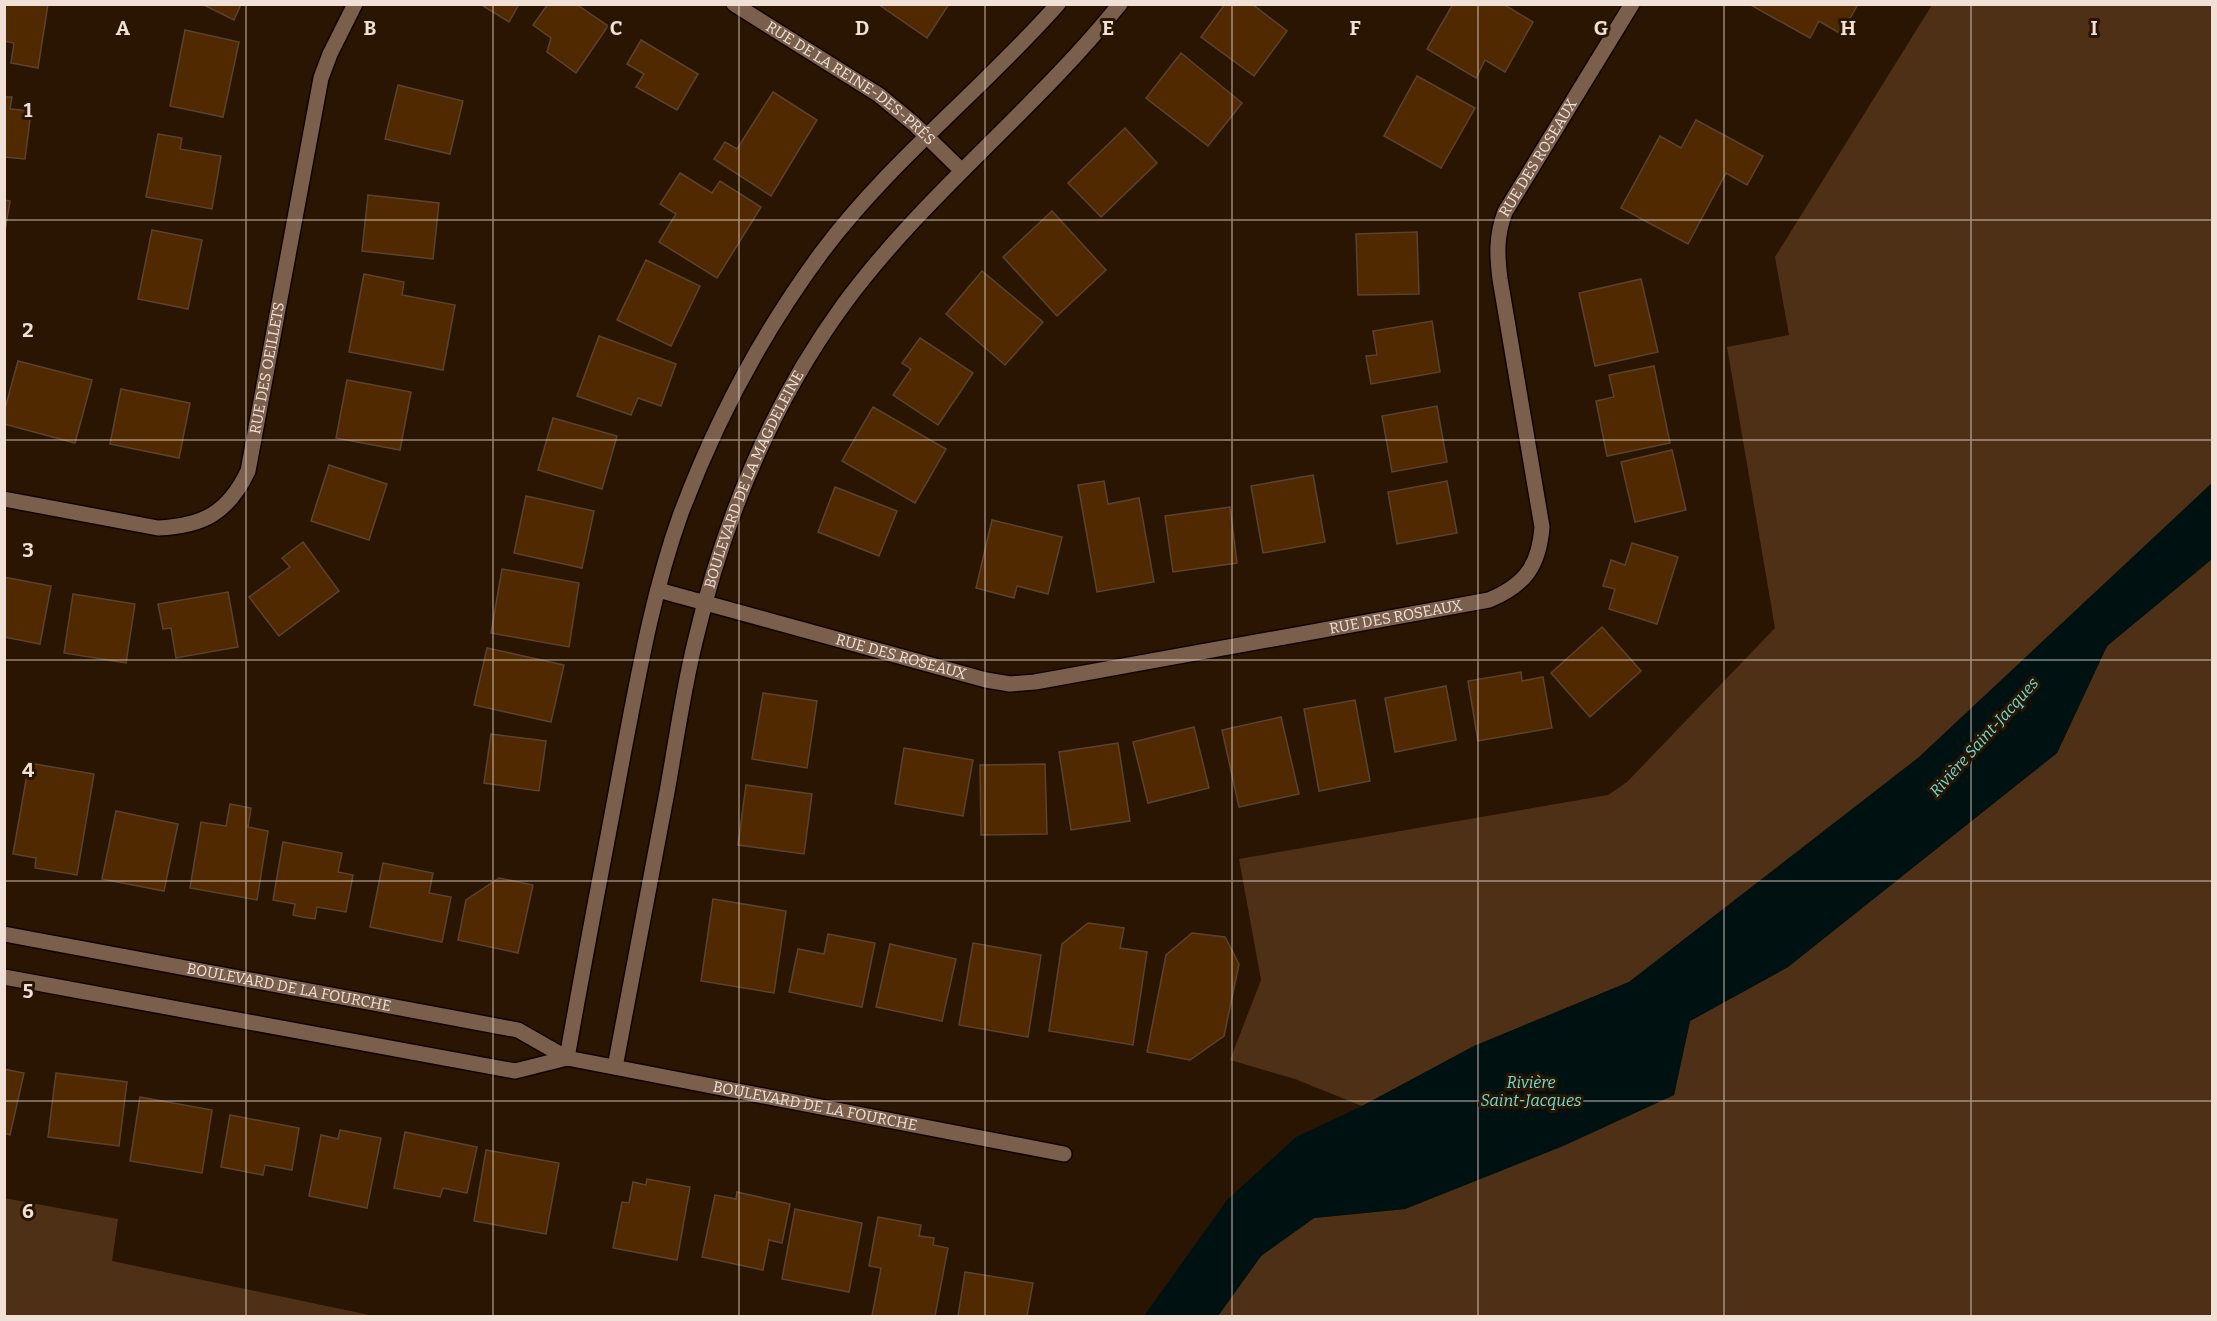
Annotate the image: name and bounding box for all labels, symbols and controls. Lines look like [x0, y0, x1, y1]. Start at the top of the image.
text: A [116, 16, 131, 40]
text: B [364, 16, 377, 40]
text: C [610, 16, 622, 40]
text: E [1102, 16, 1114, 40]
text: F [1349, 16, 1361, 40]
text: G [1594, 16, 1608, 40]
text: H [1840, 16, 1856, 40]
text: I [2090, 16, 2098, 40]
street label: RUE DE LA REINE-DES-PRÉS [763, 17, 937, 151]
street label: RUE DES ROSEAUX [1495, 95, 1581, 220]
text: 1 [24, 98, 33, 122]
street label: RUE DES OEILLETS [246, 301, 288, 435]
text: 2 [22, 318, 34, 342]
street label: BOULEVARD DE LA MAGDELEINE [701, 367, 808, 590]
text: 3 [22, 538, 34, 562]
street label: RUE DES ROSEAUX [1328, 596, 1464, 638]
street label: RUE DES ROSEAUX [834, 630, 969, 683]
water label: Rivière Saint-Jacques [1926, 673, 2043, 800]
text: 4 [22, 758, 34, 782]
street label: BOULEVARD DE LA FOURCHE [185, 959, 393, 1015]
text: 5 [23, 979, 34, 1003]
water label: Rivière Saint-Jacques [1480, 1073, 1582, 1110]
street label: BOULEVARD DE LA FOURCHE [711, 1077, 919, 1134]
text: 6 [22, 1199, 34, 1223]

